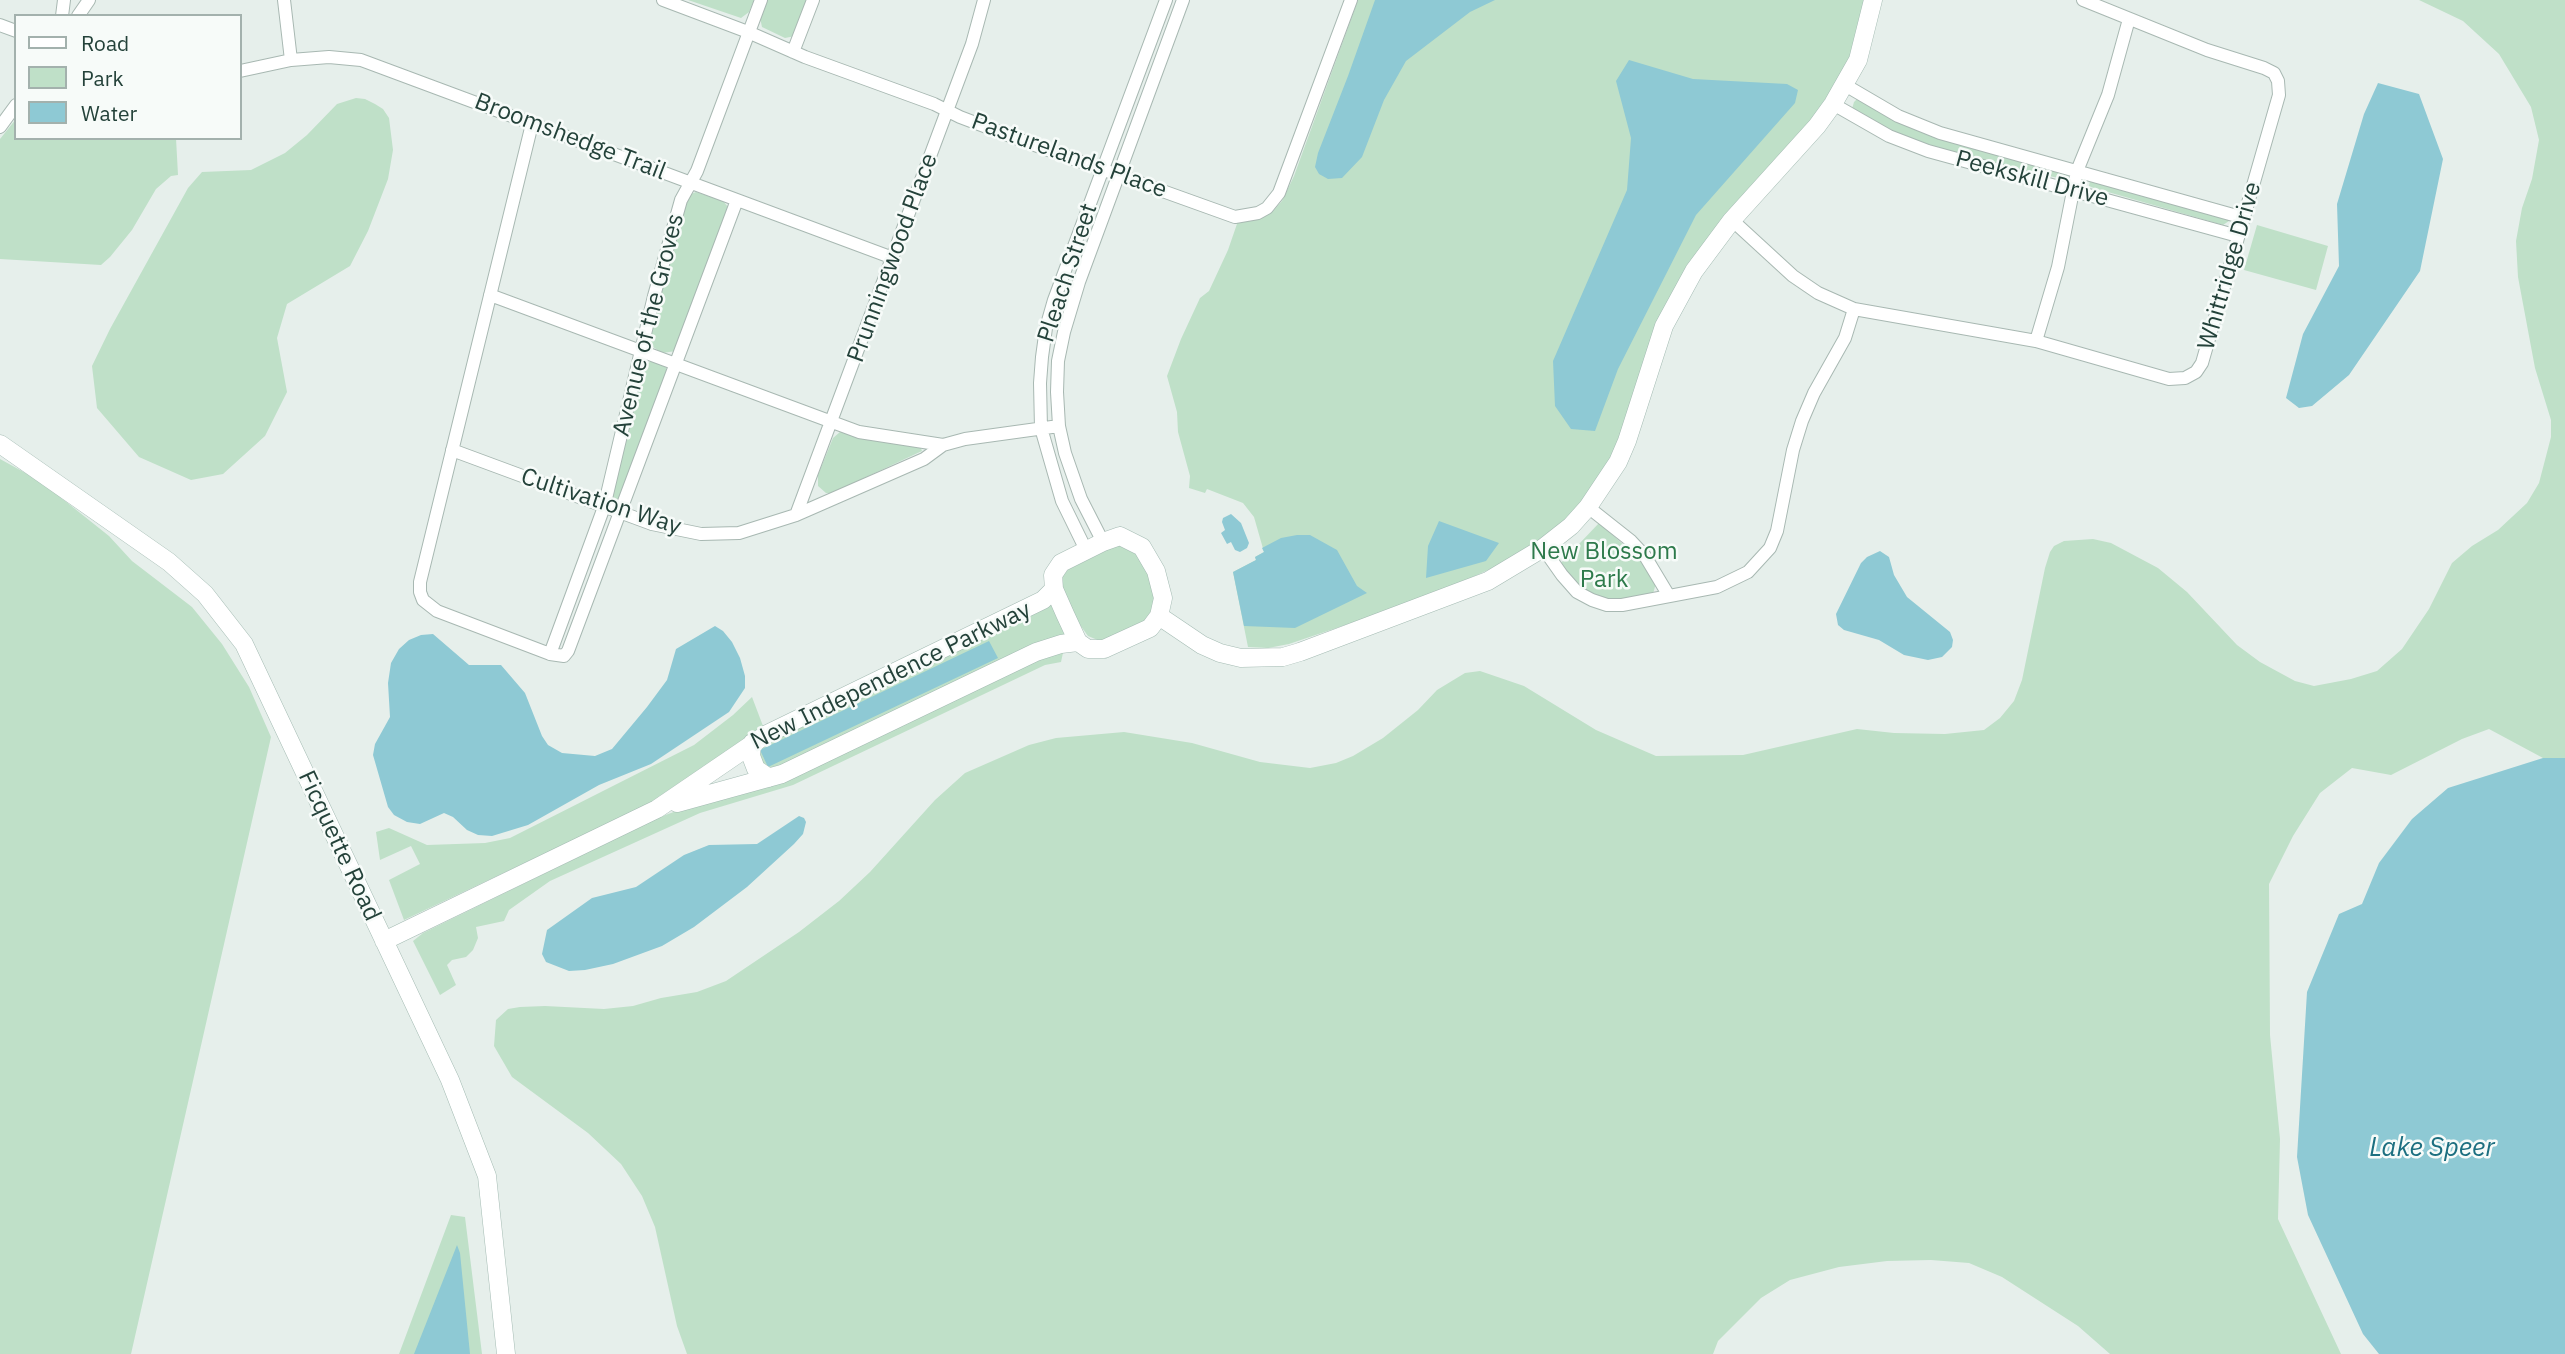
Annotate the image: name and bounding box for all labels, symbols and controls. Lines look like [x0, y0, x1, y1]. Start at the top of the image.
legend [14, 14, 242, 140]
text: Road [81, 29, 129, 57]
text: Park [81, 64, 124, 92]
street label: Broomshedge Trail [470, 87, 670, 187]
text: Water [81, 99, 137, 127]
street label: Pasturelands Place [967, 107, 1171, 205]
street label: Peekskill Drive [1952, 145, 2112, 213]
street label: Prunningwood Place [842, 150, 944, 366]
street label: Whittridge Drive [2192, 179, 2268, 353]
street label: Pleach Street [1032, 200, 1104, 346]
street label: Avenue of the Groves [607, 211, 691, 439]
street label: Cultivation Way [517, 463, 685, 541]
park label: New Blossom Park [1530, 538, 1678, 594]
street label: New Independence Parkway [746, 596, 1036, 756]
street label: Ficquette Road [292, 766, 386, 926]
water label: Lake Speer [2369, 1132, 2495, 1164]

